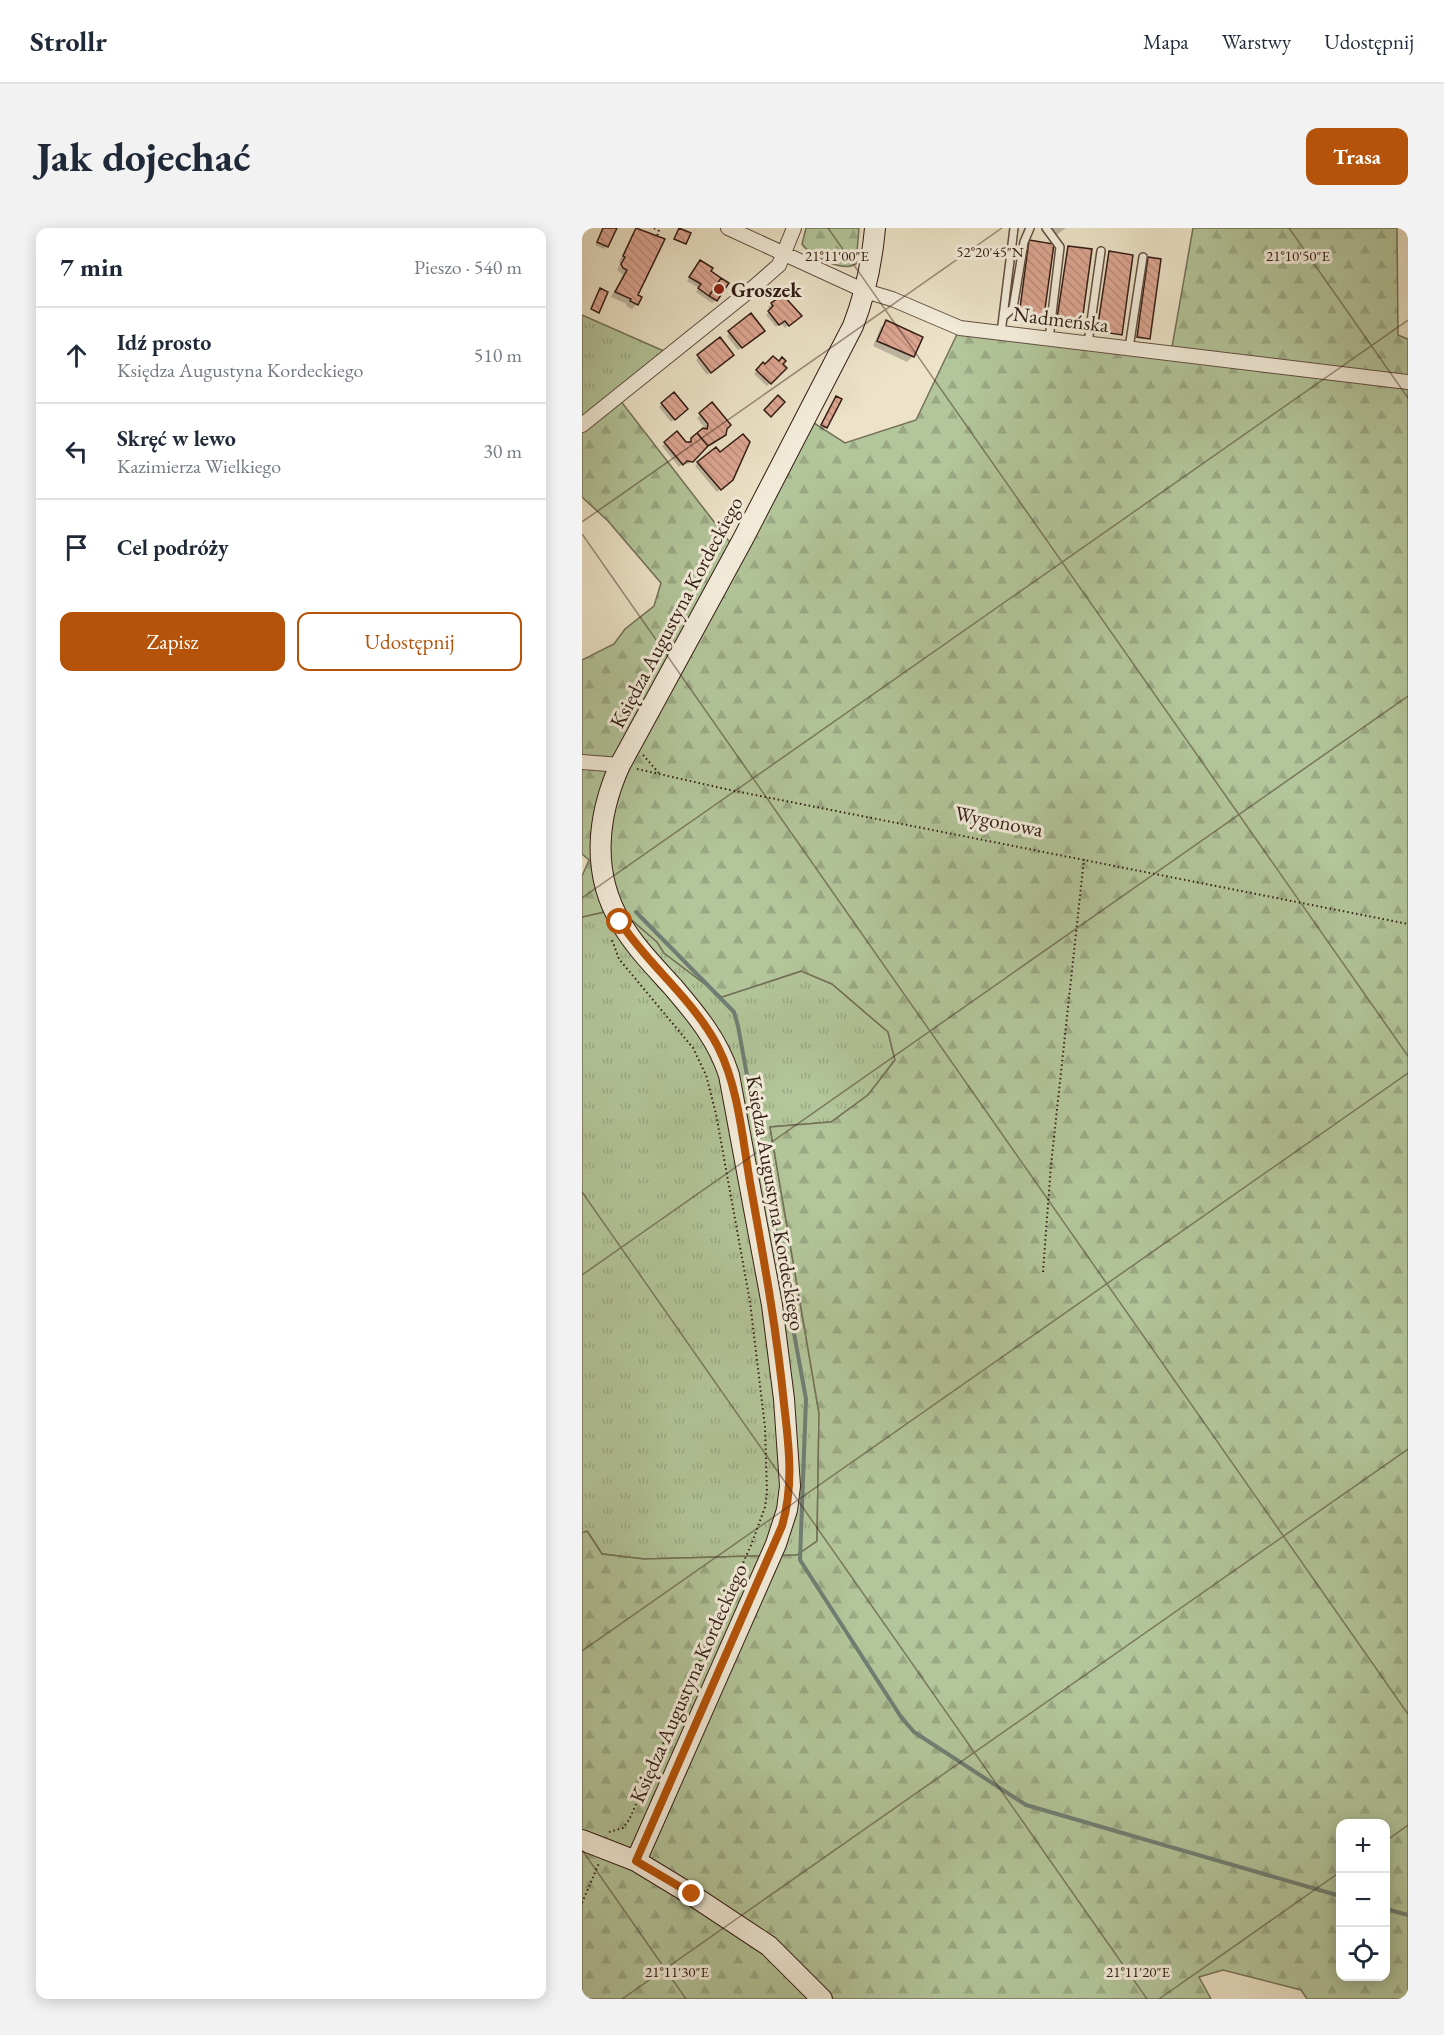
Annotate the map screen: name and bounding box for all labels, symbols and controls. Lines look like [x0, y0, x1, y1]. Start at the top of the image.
text: Strollr [30, 23, 107, 59]
text: Mapa [1143, 28, 1189, 55]
text: Warstwy [1222, 28, 1291, 55]
text: Udostępnij [1324, 28, 1414, 55]
button: Trasa [1306, 128, 1408, 185]
text: Jak dojechać [36, 129, 250, 184]
text: 52°20'45"N [956, 242, 1024, 261]
text: 21°11'00"E [805, 246, 870, 265]
text: 21°10'50"E [1266, 246, 1331, 265]
text: 7 min [60, 250, 123, 284]
text: Pieszo · 540 m [414, 254, 522, 280]
place label: Groszek [731, 276, 802, 303]
marker: Groszek [712, 282, 726, 296]
street label: Nadmeńska [1012, 300, 1111, 338]
text: Idź prosto [117, 328, 211, 357]
icon: ahead [60, 339, 93, 372]
text: 510 m [474, 342, 522, 368]
text: Księdza Augustyna Kordeckiego [117, 357, 363, 383]
text: Skręć w lewo [117, 424, 236, 453]
icon: left [60, 435, 93, 468]
text: 30 m [483, 438, 522, 464]
text: Kazimierza Wielkiego [117, 453, 281, 479]
street label: Księdza Augustyna Kordeckiego [603, 491, 749, 733]
icon: arrive [60, 531, 93, 564]
text: Cel podróży [117, 533, 229, 562]
button: Zapisz [60, 612, 285, 671]
button: Udostępnij [297, 612, 522, 671]
street label: Wygonowa [953, 799, 1046, 843]
route start [606, 908, 632, 934]
street label: Księdza Augustyna Kordeckiego [740, 1073, 812, 1333]
street label: Księdza Augustyna Kordeckiego [623, 1559, 753, 1807]
map controls [1336, 1819, 1390, 1981]
button: + [1336, 1819, 1390, 1873]
button: − [1336, 1873, 1390, 1927]
route end [678, 1880, 704, 1906]
button: locate [1336, 1927, 1390, 1981]
text: 21°11'30"E [645, 1962, 710, 1981]
text: 21°11'20"E [1106, 1962, 1171, 1981]

